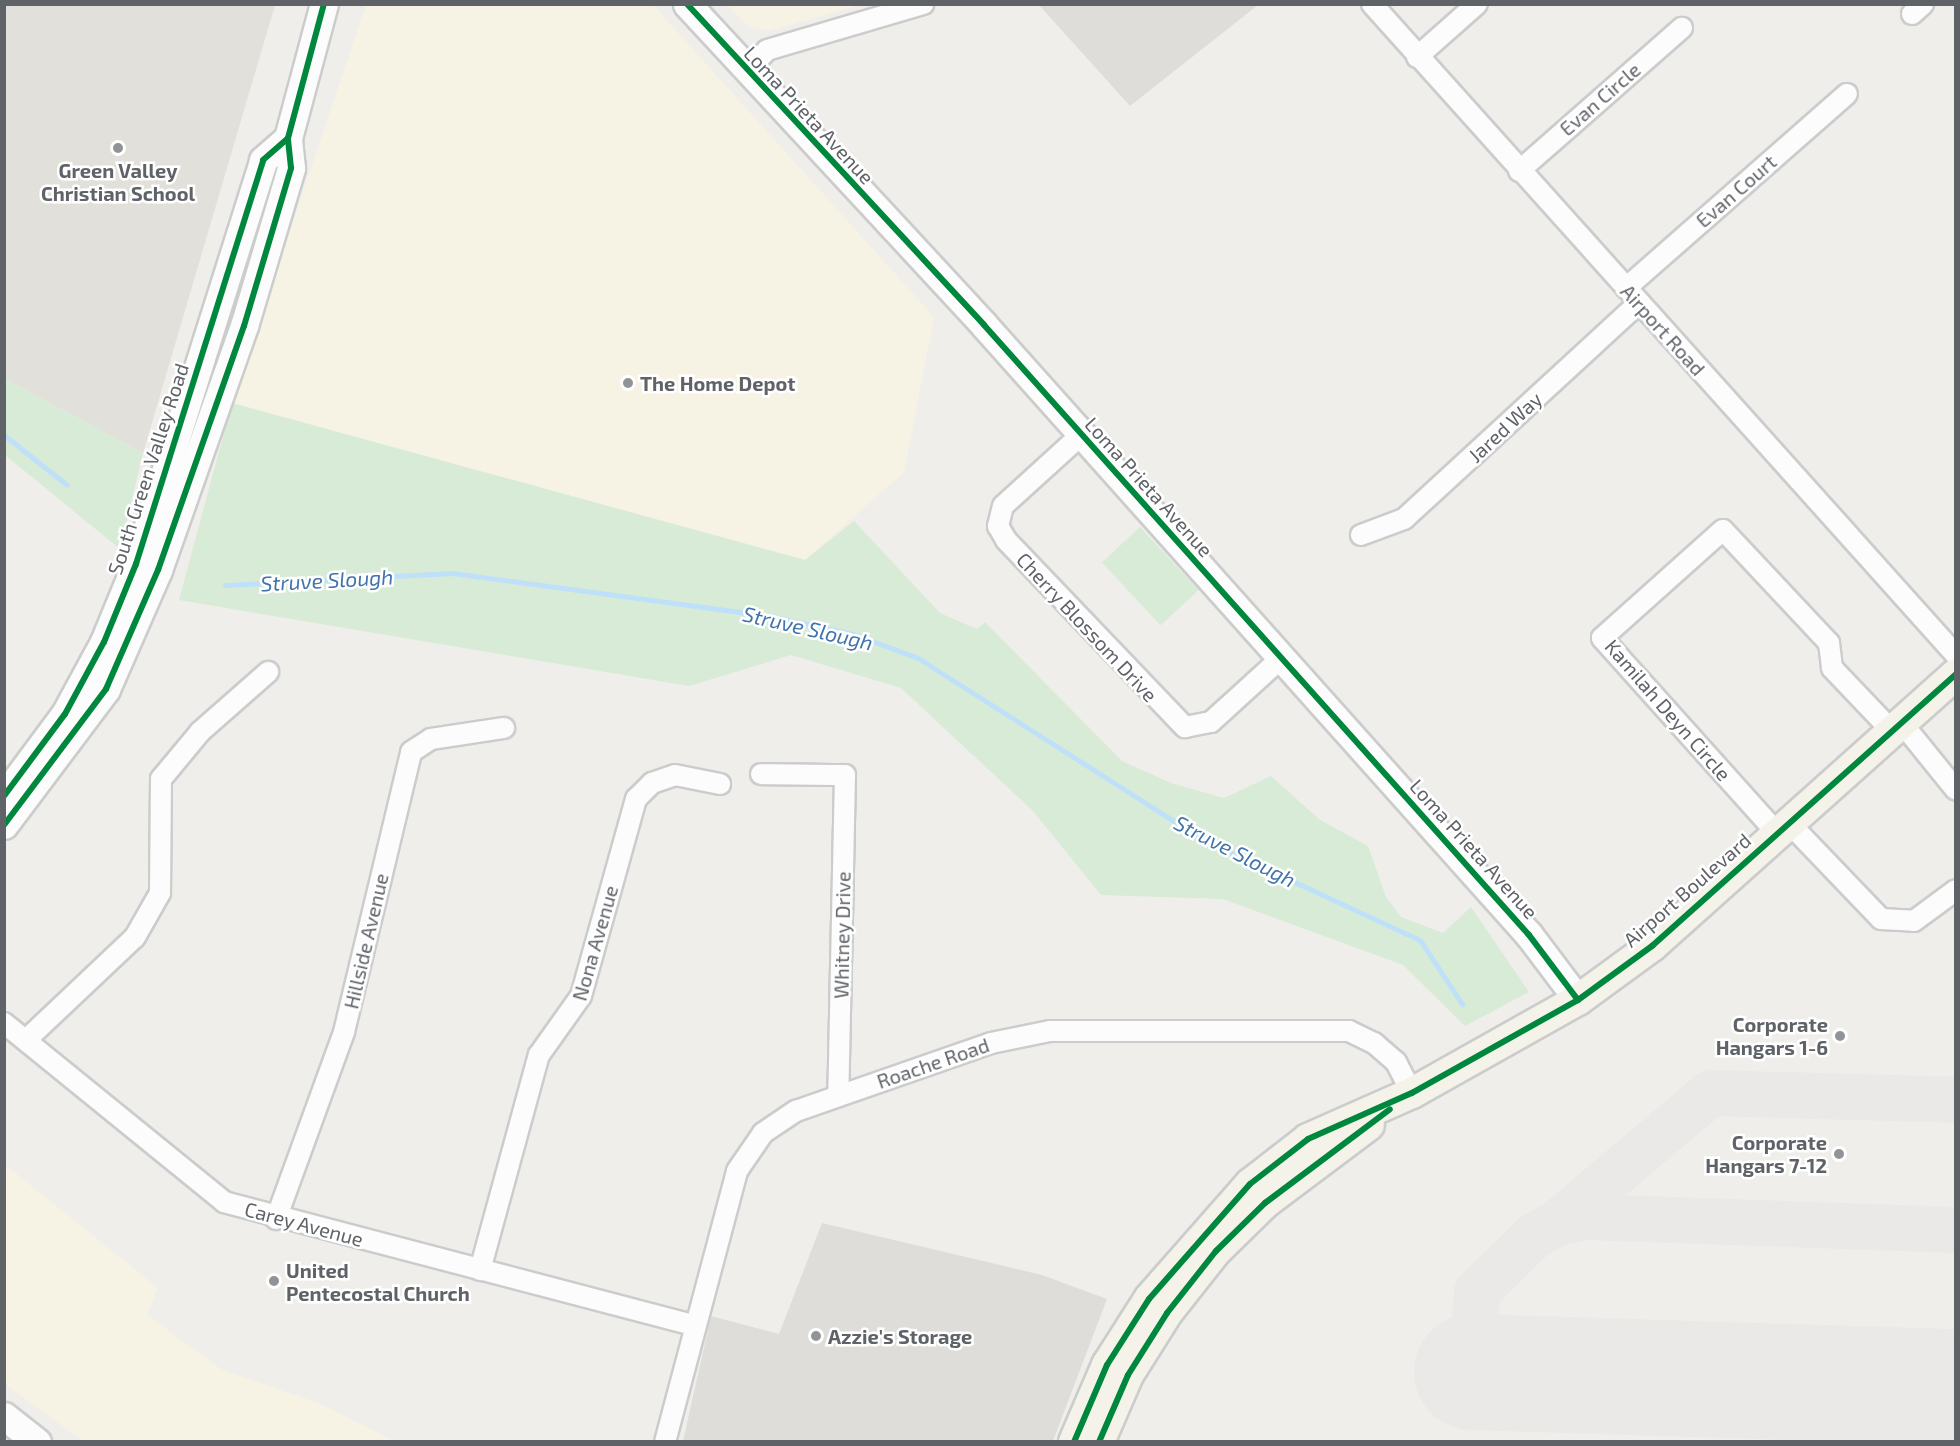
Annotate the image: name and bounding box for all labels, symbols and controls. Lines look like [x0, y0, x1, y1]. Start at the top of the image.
street label: Loma Prieta Avenue [739, 41, 879, 189]
street label: Evan Circle [1555, 57, 1645, 141]
marker: Green Valley Christian School [111, 141, 125, 155]
street label: Evan Court [1691, 150, 1781, 232]
place label: Green Valley Christian School [41, 158, 195, 205]
street label: Airport Road [1616, 279, 1710, 381]
street label: South Green Valley Road [102, 360, 194, 578]
place label: The Home Depot [640, 371, 795, 395]
marker: The Home Depot [621, 376, 635, 390]
street label: Jared Way [1463, 387, 1547, 467]
street label: Loma Prieta Avenue [1080, 412, 1218, 562]
street label: Cherry Blossom Drive [1011, 547, 1163, 707]
water label: Struve Slough [260, 564, 394, 596]
water label: Struve Slough [740, 601, 876, 655]
street label: Kamilah Deyn Circle [1600, 634, 1736, 786]
street label: Loma Prieta Avenue [1405, 774, 1543, 924]
water label: Struve Slough [1170, 810, 1300, 892]
street label: Airport Boulevard [1618, 828, 1756, 952]
street label: Hillside Avenue [339, 871, 393, 1011]
street label: Whitney Drive [829, 871, 855, 999]
street label: Nona Avenue [567, 882, 623, 1004]
place label: Corporate Hangars 1-6 [1716, 1012, 1828, 1059]
marker: Corporate Hangars 1-6 [1833, 1029, 1847, 1043]
street label: Roache Road [874, 1033, 992, 1093]
place label: Corporate Hangars 7-12 [1705, 1130, 1827, 1177]
marker: Corporate Hangars 7-12 [1832, 1147, 1846, 1161]
street label: Carey Avenue [242, 1197, 366, 1251]
place label: United Pentecostal Church [286, 1258, 470, 1305]
marker: United Pentecostal Church [267, 1274, 281, 1288]
place label: Azzie's Storage [828, 1324, 972, 1348]
marker: Azzie's Storage [809, 1329, 823, 1343]

